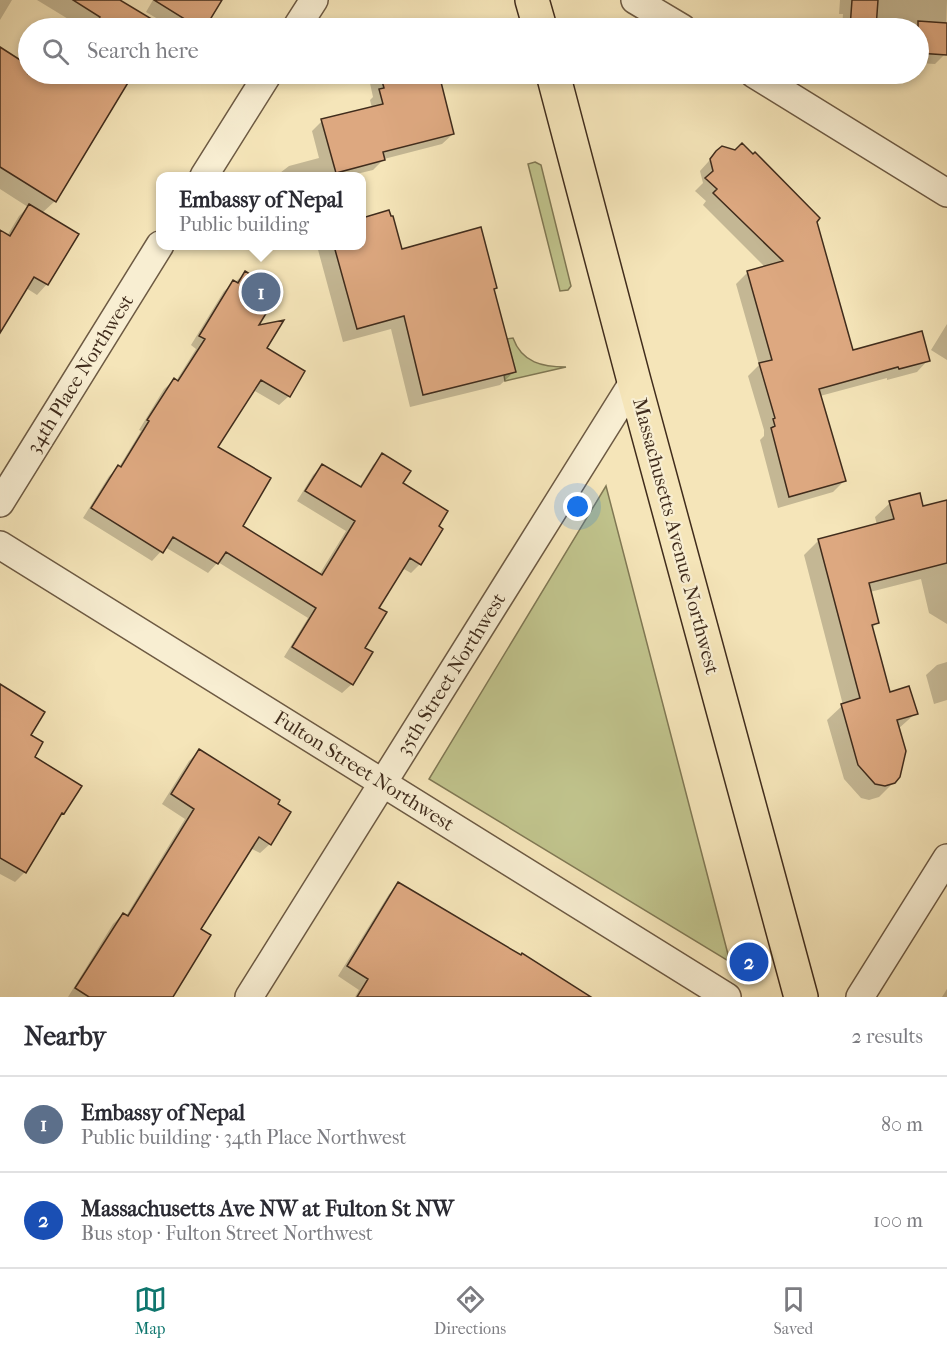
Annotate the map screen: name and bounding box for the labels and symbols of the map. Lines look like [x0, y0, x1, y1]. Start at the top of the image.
pin: 1 [242, 270, 280, 314]
street label: 34th Place Northwest [22, 290, 138, 458]
street label: Massachusetts Avenue Northwest [628, 395, 724, 677]
your location [563, 492, 592, 521]
street label: 35th Street Northwest [392, 589, 510, 759]
street label: Fulton Street Northwest [270, 706, 458, 836]
pin: 2 [730, 940, 768, 984]

